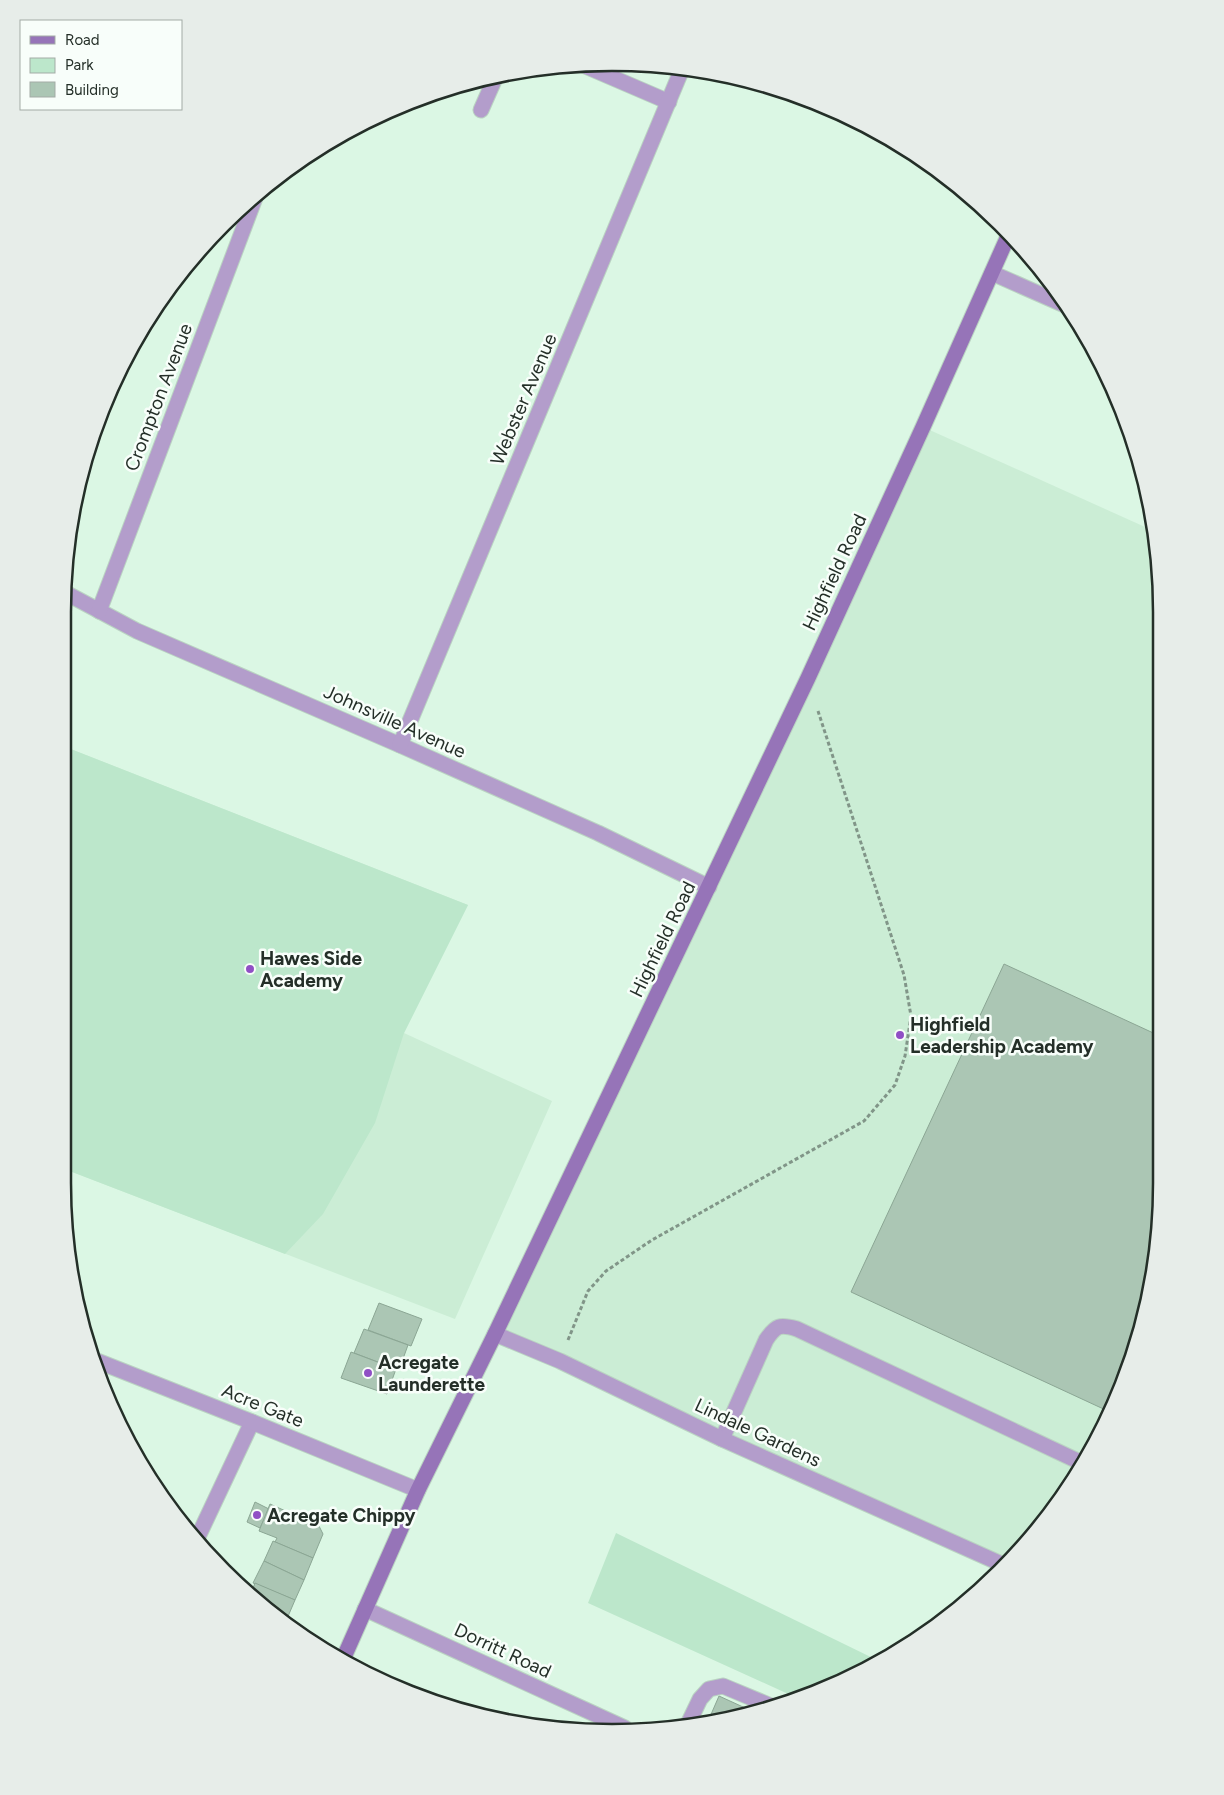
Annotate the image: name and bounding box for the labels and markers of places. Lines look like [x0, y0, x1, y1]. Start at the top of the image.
place label: Hawes Side Academy [260, 947, 362, 992]
marker: Hawes Side Academy [244, 963, 256, 975]
place label: Highfield Leadership Academy [910, 1013, 1093, 1058]
marker: Highfield Leadership Academy [894, 1029, 906, 1041]
place label: Acregate Launderette [378, 1351, 486, 1396]
marker: Acregate Launderette [362, 1367, 374, 1379]
place label: Acregate Chippy [267, 1504, 416, 1527]
marker: Acregate Chippy [251, 1509, 263, 1521]

